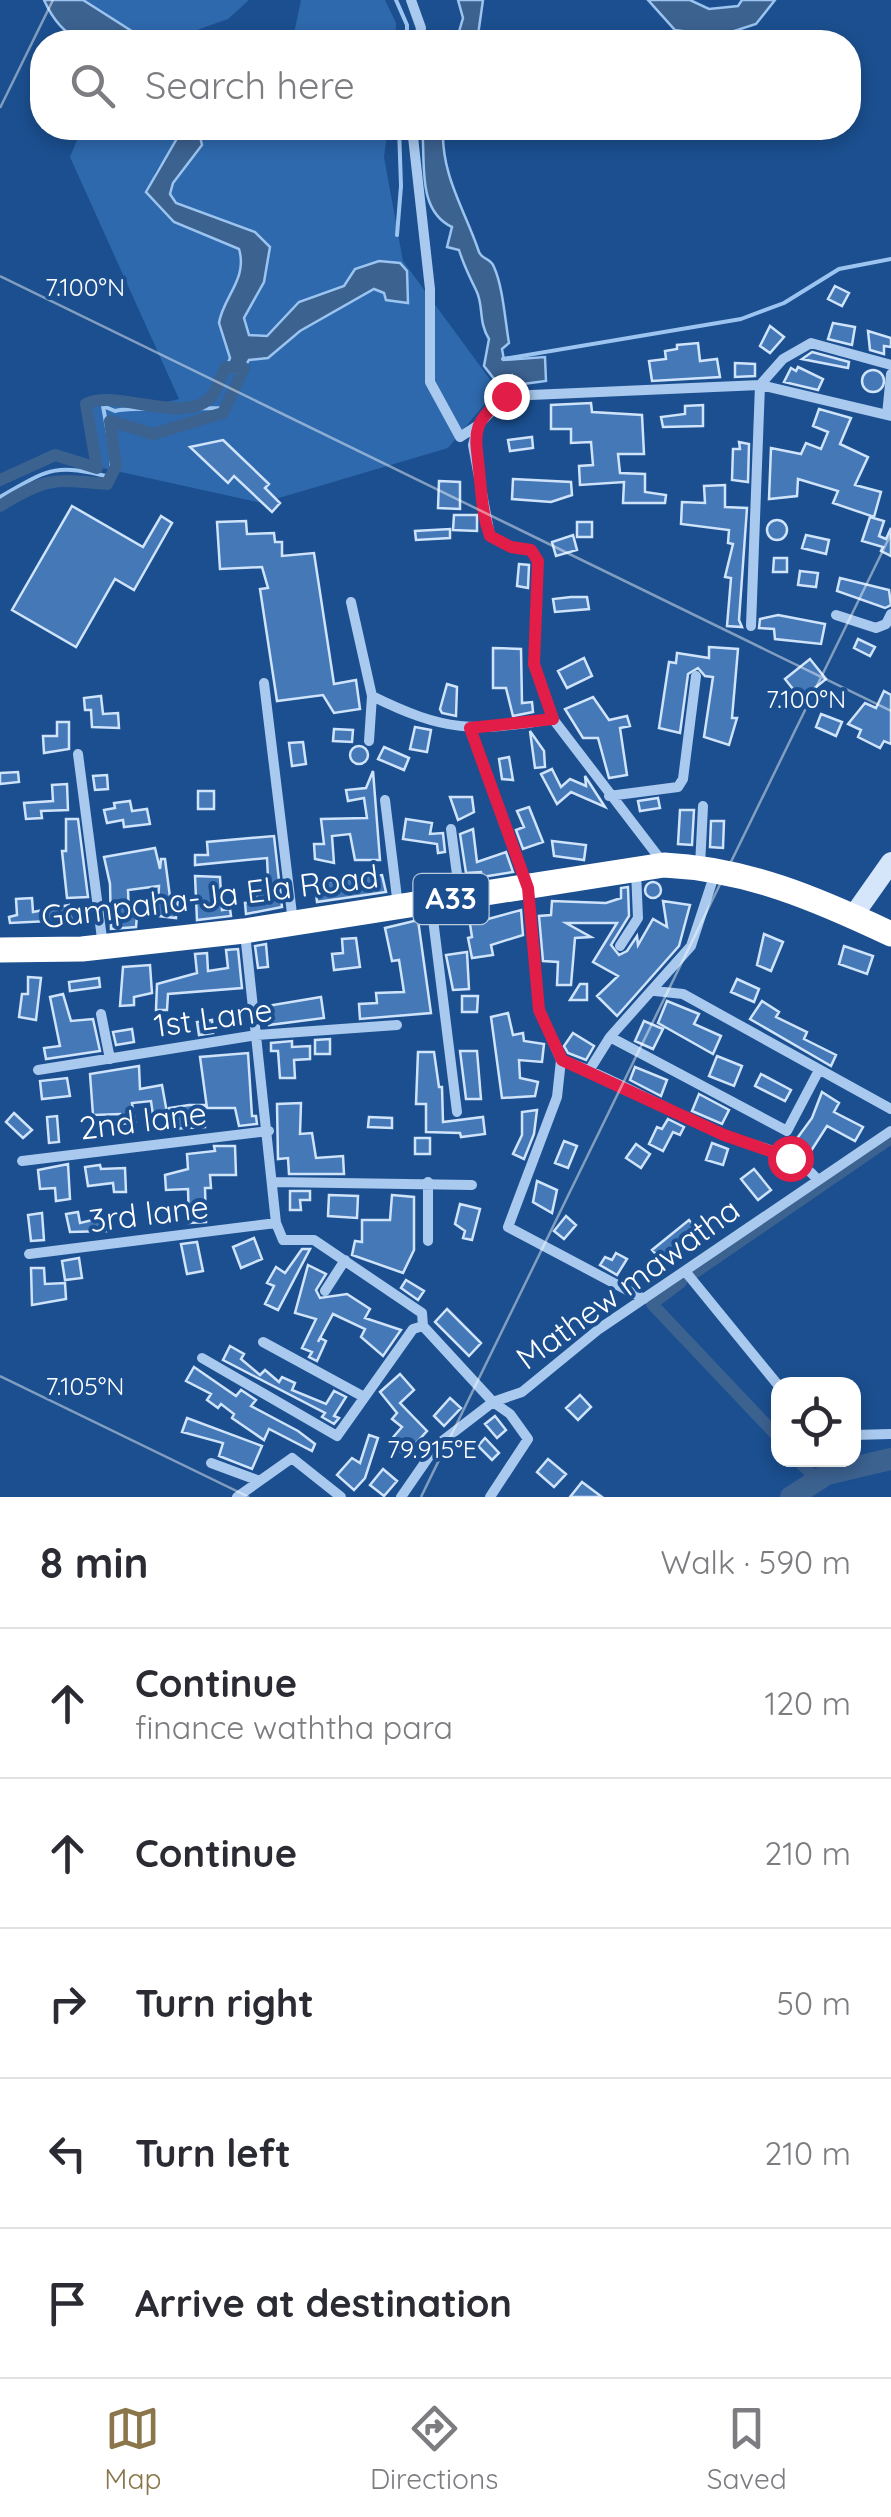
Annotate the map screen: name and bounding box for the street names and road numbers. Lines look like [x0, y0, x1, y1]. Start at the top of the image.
street label: Gampaha-Ja Ela Road [39, 855, 381, 937]
road number: A33 [414, 874, 488, 924]
street label: 1st Lane [151, 989, 275, 1045]
street label: 2nd lane [77, 1092, 209, 1148]
street label: 3rd lane [87, 1186, 211, 1240]
street label: Mathew mawatha [508, 1189, 747, 1378]

